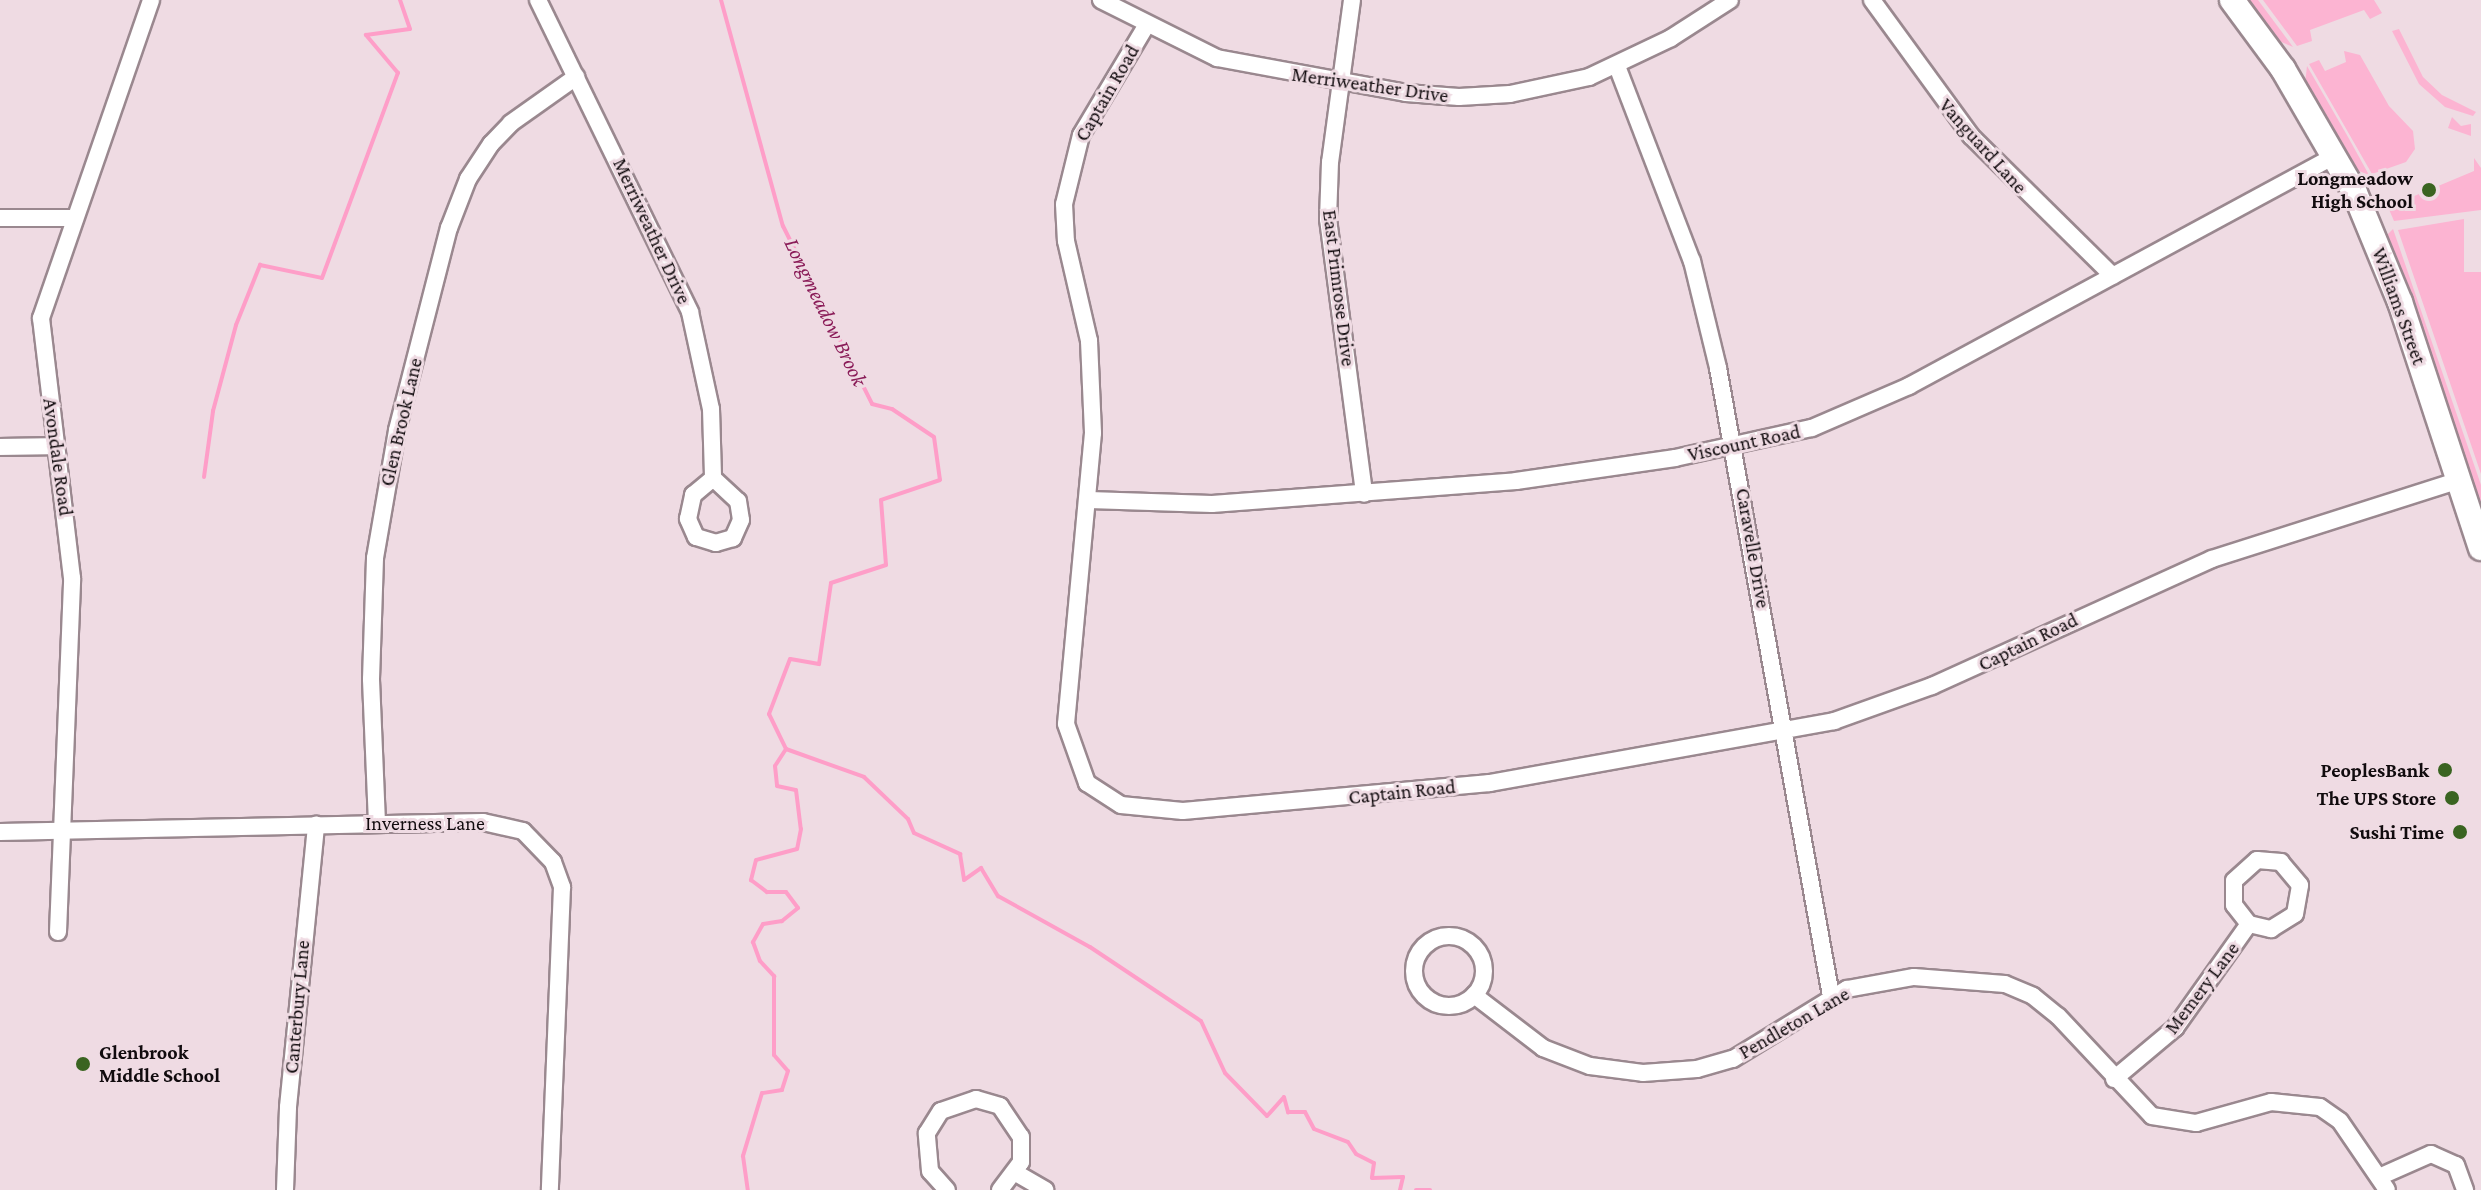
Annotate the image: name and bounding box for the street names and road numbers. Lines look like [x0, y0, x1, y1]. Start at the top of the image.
street label: Captain Road [1070, 40, 1144, 146]
street label: Merriweather Drive [1290, 62, 1450, 108]
street label: Vanguard Lane [1934, 93, 2032, 199]
street label: Merriweather Drive [608, 154, 696, 308]
street label: East Primrose Drive [1318, 208, 1360, 368]
street label: Williams Street [2367, 244, 2431, 368]
street label: Glen Brook Lane [375, 356, 427, 488]
street label: Avondale Road [38, 397, 78, 517]
street label: Viscount Road [1685, 419, 1803, 467]
street label: Caravelle Drive [1731, 486, 1775, 610]
street label: Captain Road [1974, 608, 2082, 676]
street label: Captain Road [1347, 774, 1457, 810]
street label: Inverness Lane [365, 811, 485, 835]
street label: Memery Lane [2160, 937, 2244, 1039]
street label: Canterbury Lane [279, 939, 315, 1075]
street label: Pendleton Lane [1735, 982, 1853, 1064]

